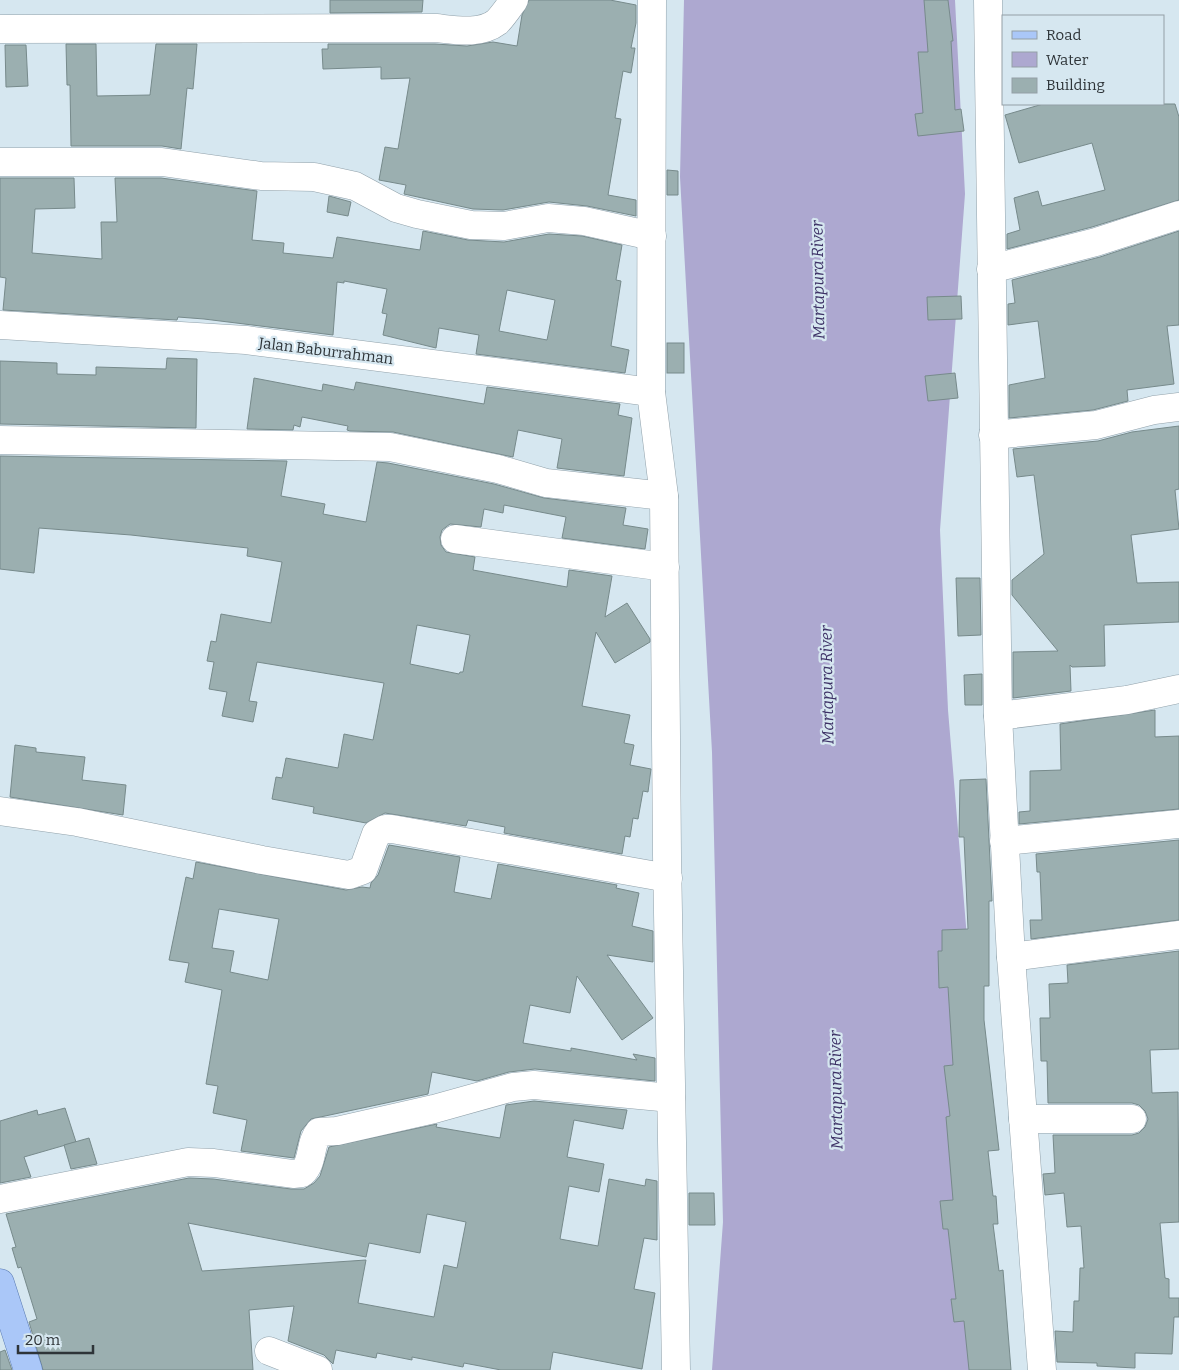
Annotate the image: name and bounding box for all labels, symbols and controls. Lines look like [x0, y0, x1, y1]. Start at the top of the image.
legend [1002, 15, 1164, 105]
text: Road [1046, 26, 1081, 44]
text: Water [1046, 51, 1089, 69]
text: Building [1046, 76, 1105, 94]
water label: Martapura River [807, 219, 829, 339]
street label: Jalan Baburrahman [257, 334, 395, 368]
water label: Martapura River [816, 624, 838, 744]
water label: Martapura River [825, 1029, 847, 1149]
scale bar [18, 1322, 92, 1354]
text: 20 m [25, 1331, 61, 1349]

